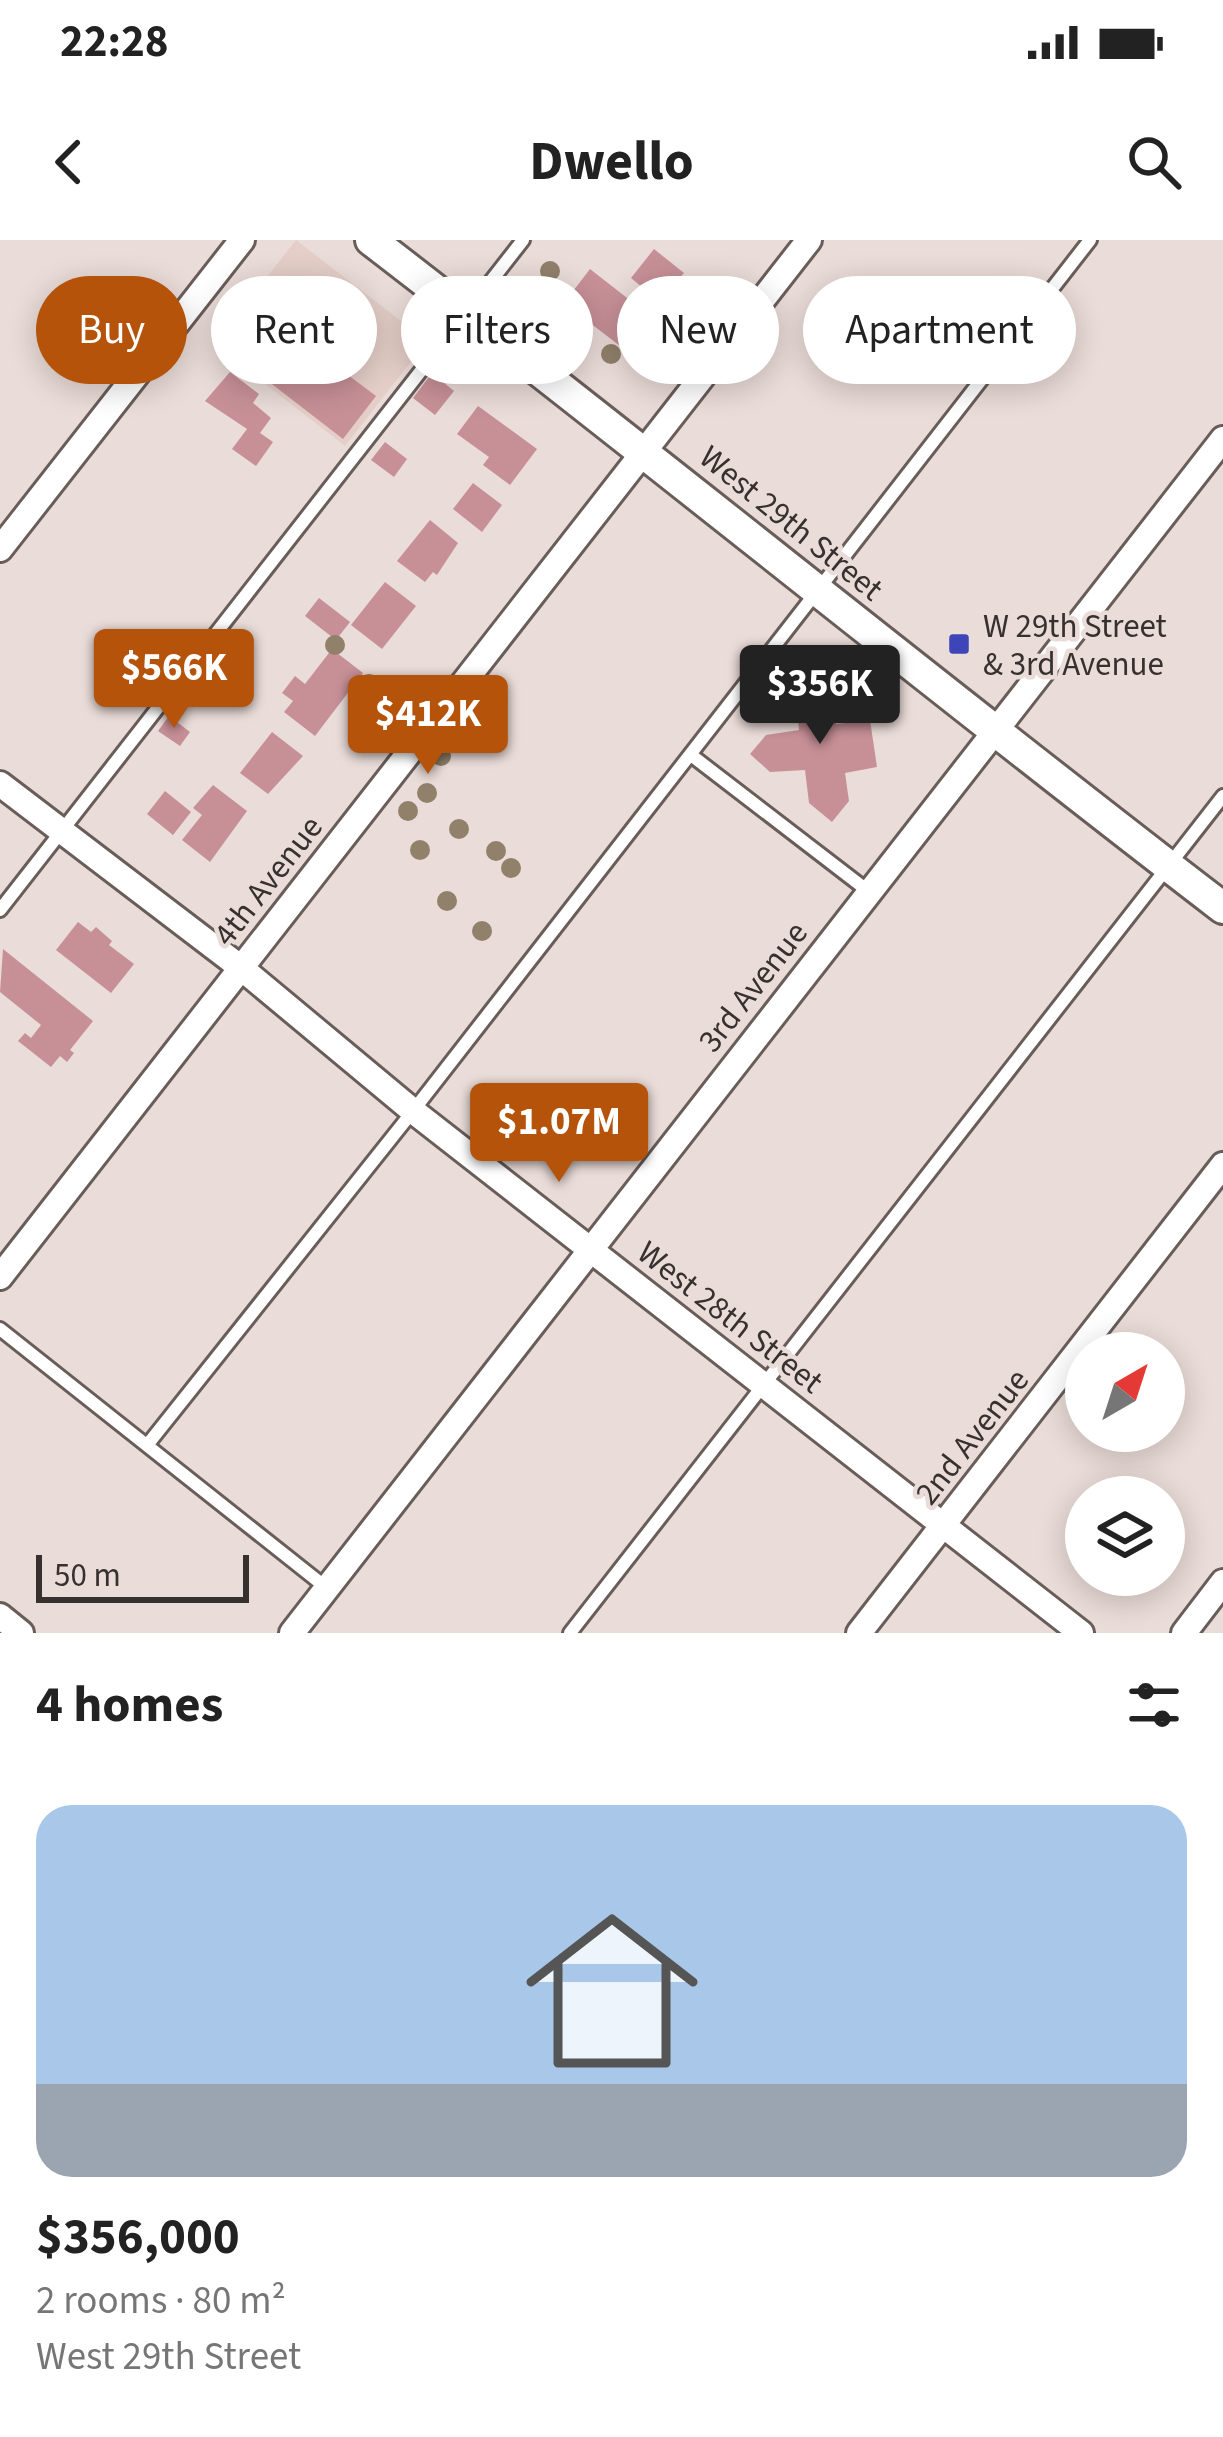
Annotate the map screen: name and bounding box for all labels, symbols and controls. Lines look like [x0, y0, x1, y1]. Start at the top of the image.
text: 22:28 [60, 10, 169, 74]
text: Dwello [529, 124, 694, 201]
icon: back [36, 129, 102, 195]
icon: search [1121, 129, 1187, 195]
chip: Buy [36, 276, 187, 384]
chip: Rent [211, 276, 377, 384]
chip: Filters [401, 276, 593, 384]
chip: New [617, 276, 779, 384]
chip: Apartment [803, 276, 1076, 384]
street label: West 29th Street [689, 434, 893, 612]
place label: W 29th Street & 3rd Avenue [983, 603, 1167, 688]
pin: $566K [90, 629, 258, 731]
marker: W 29th Street & 3rd Avenue [946, 631, 972, 657]
text: $566K [121, 640, 227, 696]
pin: $356K [736, 645, 904, 747]
text: $356K [767, 656, 873, 712]
pin: $412K [344, 675, 512, 777]
text: $412K [375, 686, 481, 742]
street label: 4th Avenue [202, 806, 334, 956]
street label: 3rd Avenue [687, 912, 819, 1062]
pin: $1.07M [461, 1083, 657, 1185]
text: $1.07M [497, 1094, 621, 1150]
street label: West 28th Street [627, 1230, 833, 1405]
north arrow [1065, 1332, 1185, 1452]
map controls [1065, 1332, 1185, 1596]
street label: 2nd Avenue [904, 1359, 1040, 1515]
button: layers [1065, 1476, 1185, 1596]
scale bar [36, 1549, 249, 1602]
text: 50 m [54, 1552, 121, 1599]
text: 4 homes [36, 1669, 223, 1741]
icon: filters [1121, 1672, 1187, 1738]
icon: home [504, 1883, 720, 2099]
text: $356,000 [36, 2201, 240, 2273]
text: 2 rooms · 80 m² [36, 2273, 286, 2329]
text: West 29th Street [36, 2329, 301, 2385]

